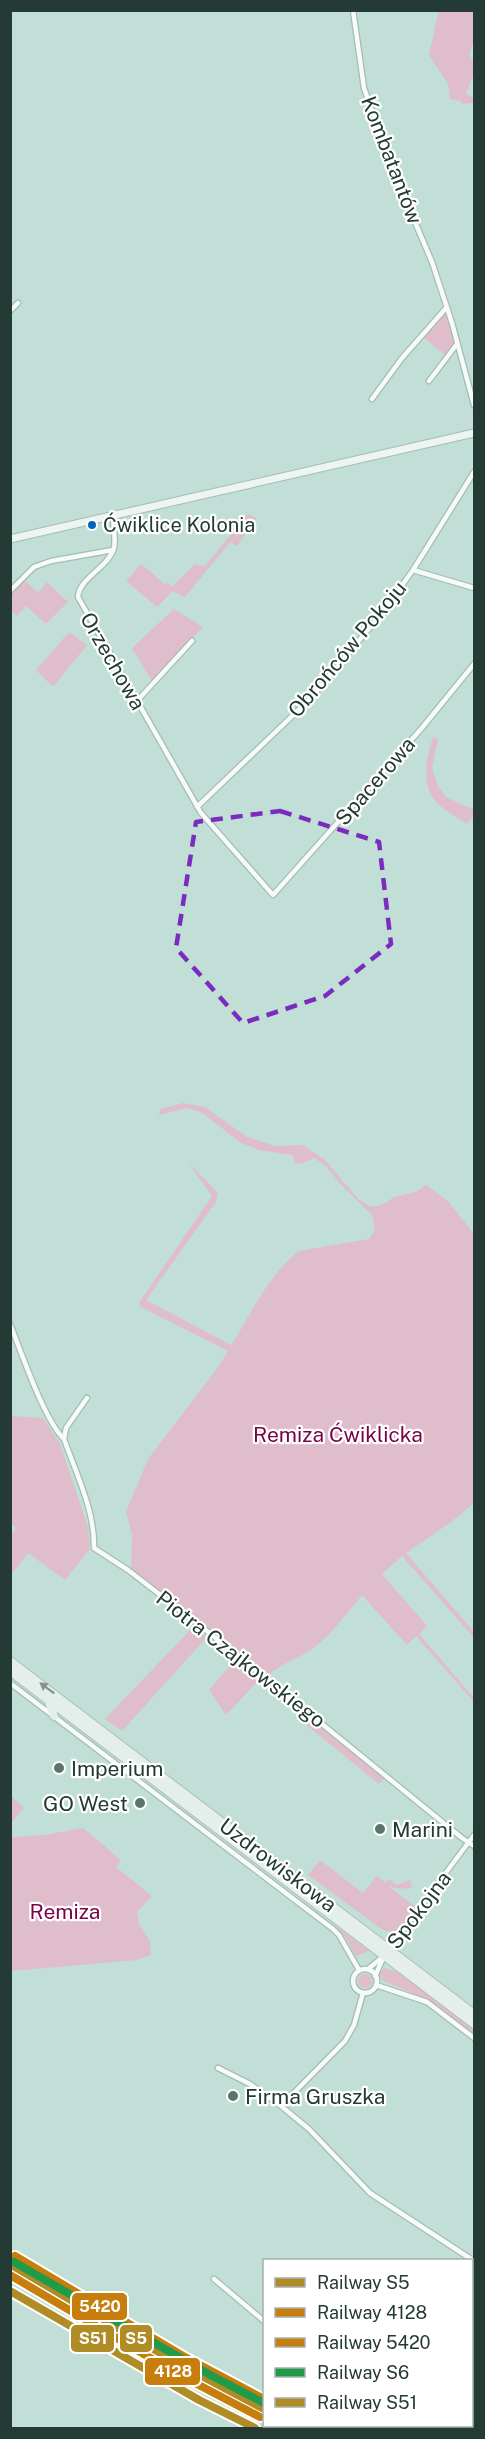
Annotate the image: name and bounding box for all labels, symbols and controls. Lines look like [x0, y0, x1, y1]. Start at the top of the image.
street label: Kombatantów [356, 93, 428, 227]
place label: Ćwiklice Kolonia [103, 512, 255, 537]
marker: Ćwiklice Kolonia [86, 519, 98, 531]
street label: Obrońców Pokoju [283, 576, 411, 722]
street label: Orzechowa [75, 608, 151, 714]
street label: Spacerowa [330, 732, 420, 830]
park label: Remiza Ćwiklicka [253, 1422, 423, 1447]
street label: Piotra Czajkowskiego [151, 1585, 331, 1733]
one-way arrow [39, 1683, 54, 1695]
place label: Imperium [71, 1756, 163, 1781]
marker: Imperium [52, 1761, 66, 1775]
place label: GO West [43, 1791, 128, 1816]
marker: GO West [133, 1796, 147, 1810]
street label: Uzdrowiskowa [215, 1813, 341, 1917]
place label: Marini [392, 1817, 453, 1842]
marker: Marini [373, 1822, 387, 1836]
street label: Spokojna [382, 1866, 456, 1954]
park label: Remiza [30, 1899, 100, 1924]
place label: Firma Gruszka [245, 2084, 385, 2109]
marker: Firma Gruszka [226, 2089, 240, 2103]
legend [263, 2259, 473, 2427]
text: Railway S5 [317, 2272, 410, 2293]
line badge: 5420 [71, 2292, 128, 2321]
text: 5420 [79, 2297, 121, 2316]
text: Railway 4128 [317, 2302, 427, 2323]
line badge: S51 [70, 2324, 115, 2353]
line badge: S5 [119, 2324, 153, 2353]
text: S51 [79, 2329, 107, 2348]
text: S5 [125, 2329, 147, 2348]
text: Railway 5420 [317, 2332, 431, 2353]
line badge: 4128 [144, 2357, 201, 2386]
text: 4128 [154, 2362, 192, 2381]
text: Railway S6 [317, 2362, 409, 2383]
text: Railway S51 [317, 2392, 417, 2413]

